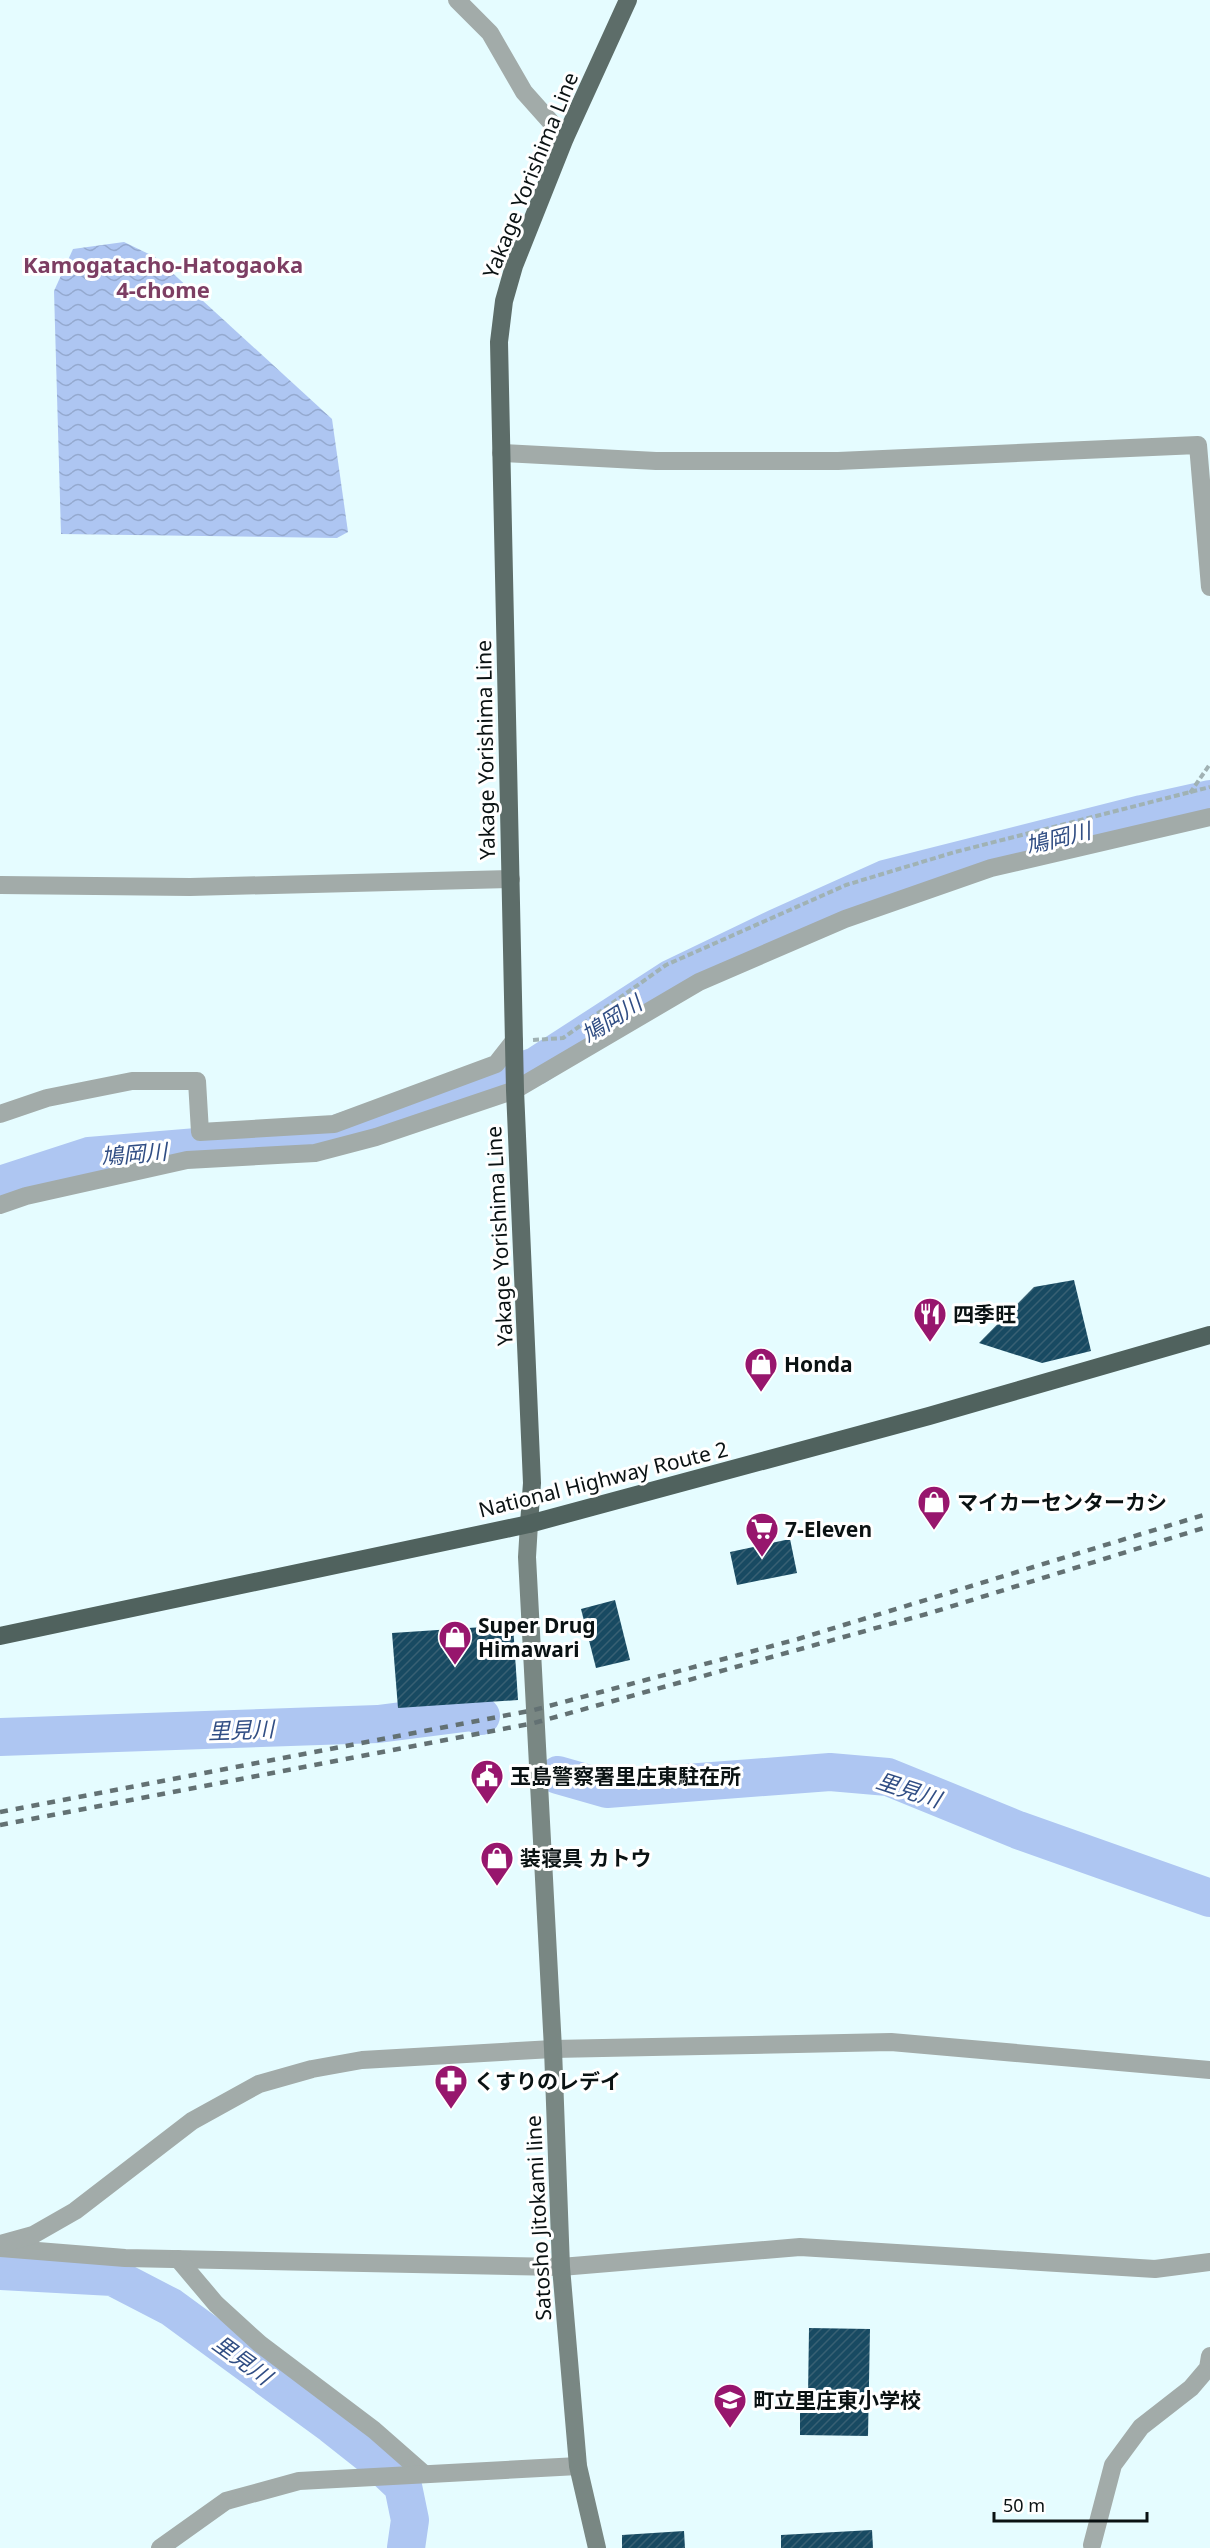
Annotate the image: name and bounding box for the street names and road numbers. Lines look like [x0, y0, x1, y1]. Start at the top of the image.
street label: Yakage Yorishima Line [476, 68, 584, 282]
street label: Yakage Yorishima Line [469, 640, 501, 860]
street label: Yakage Yorishima Line [479, 1125, 519, 1347]
street label: National Highway Route 2 [475, 1434, 731, 1524]
street label: Satosho Jitokami line [519, 2115, 557, 2321]

